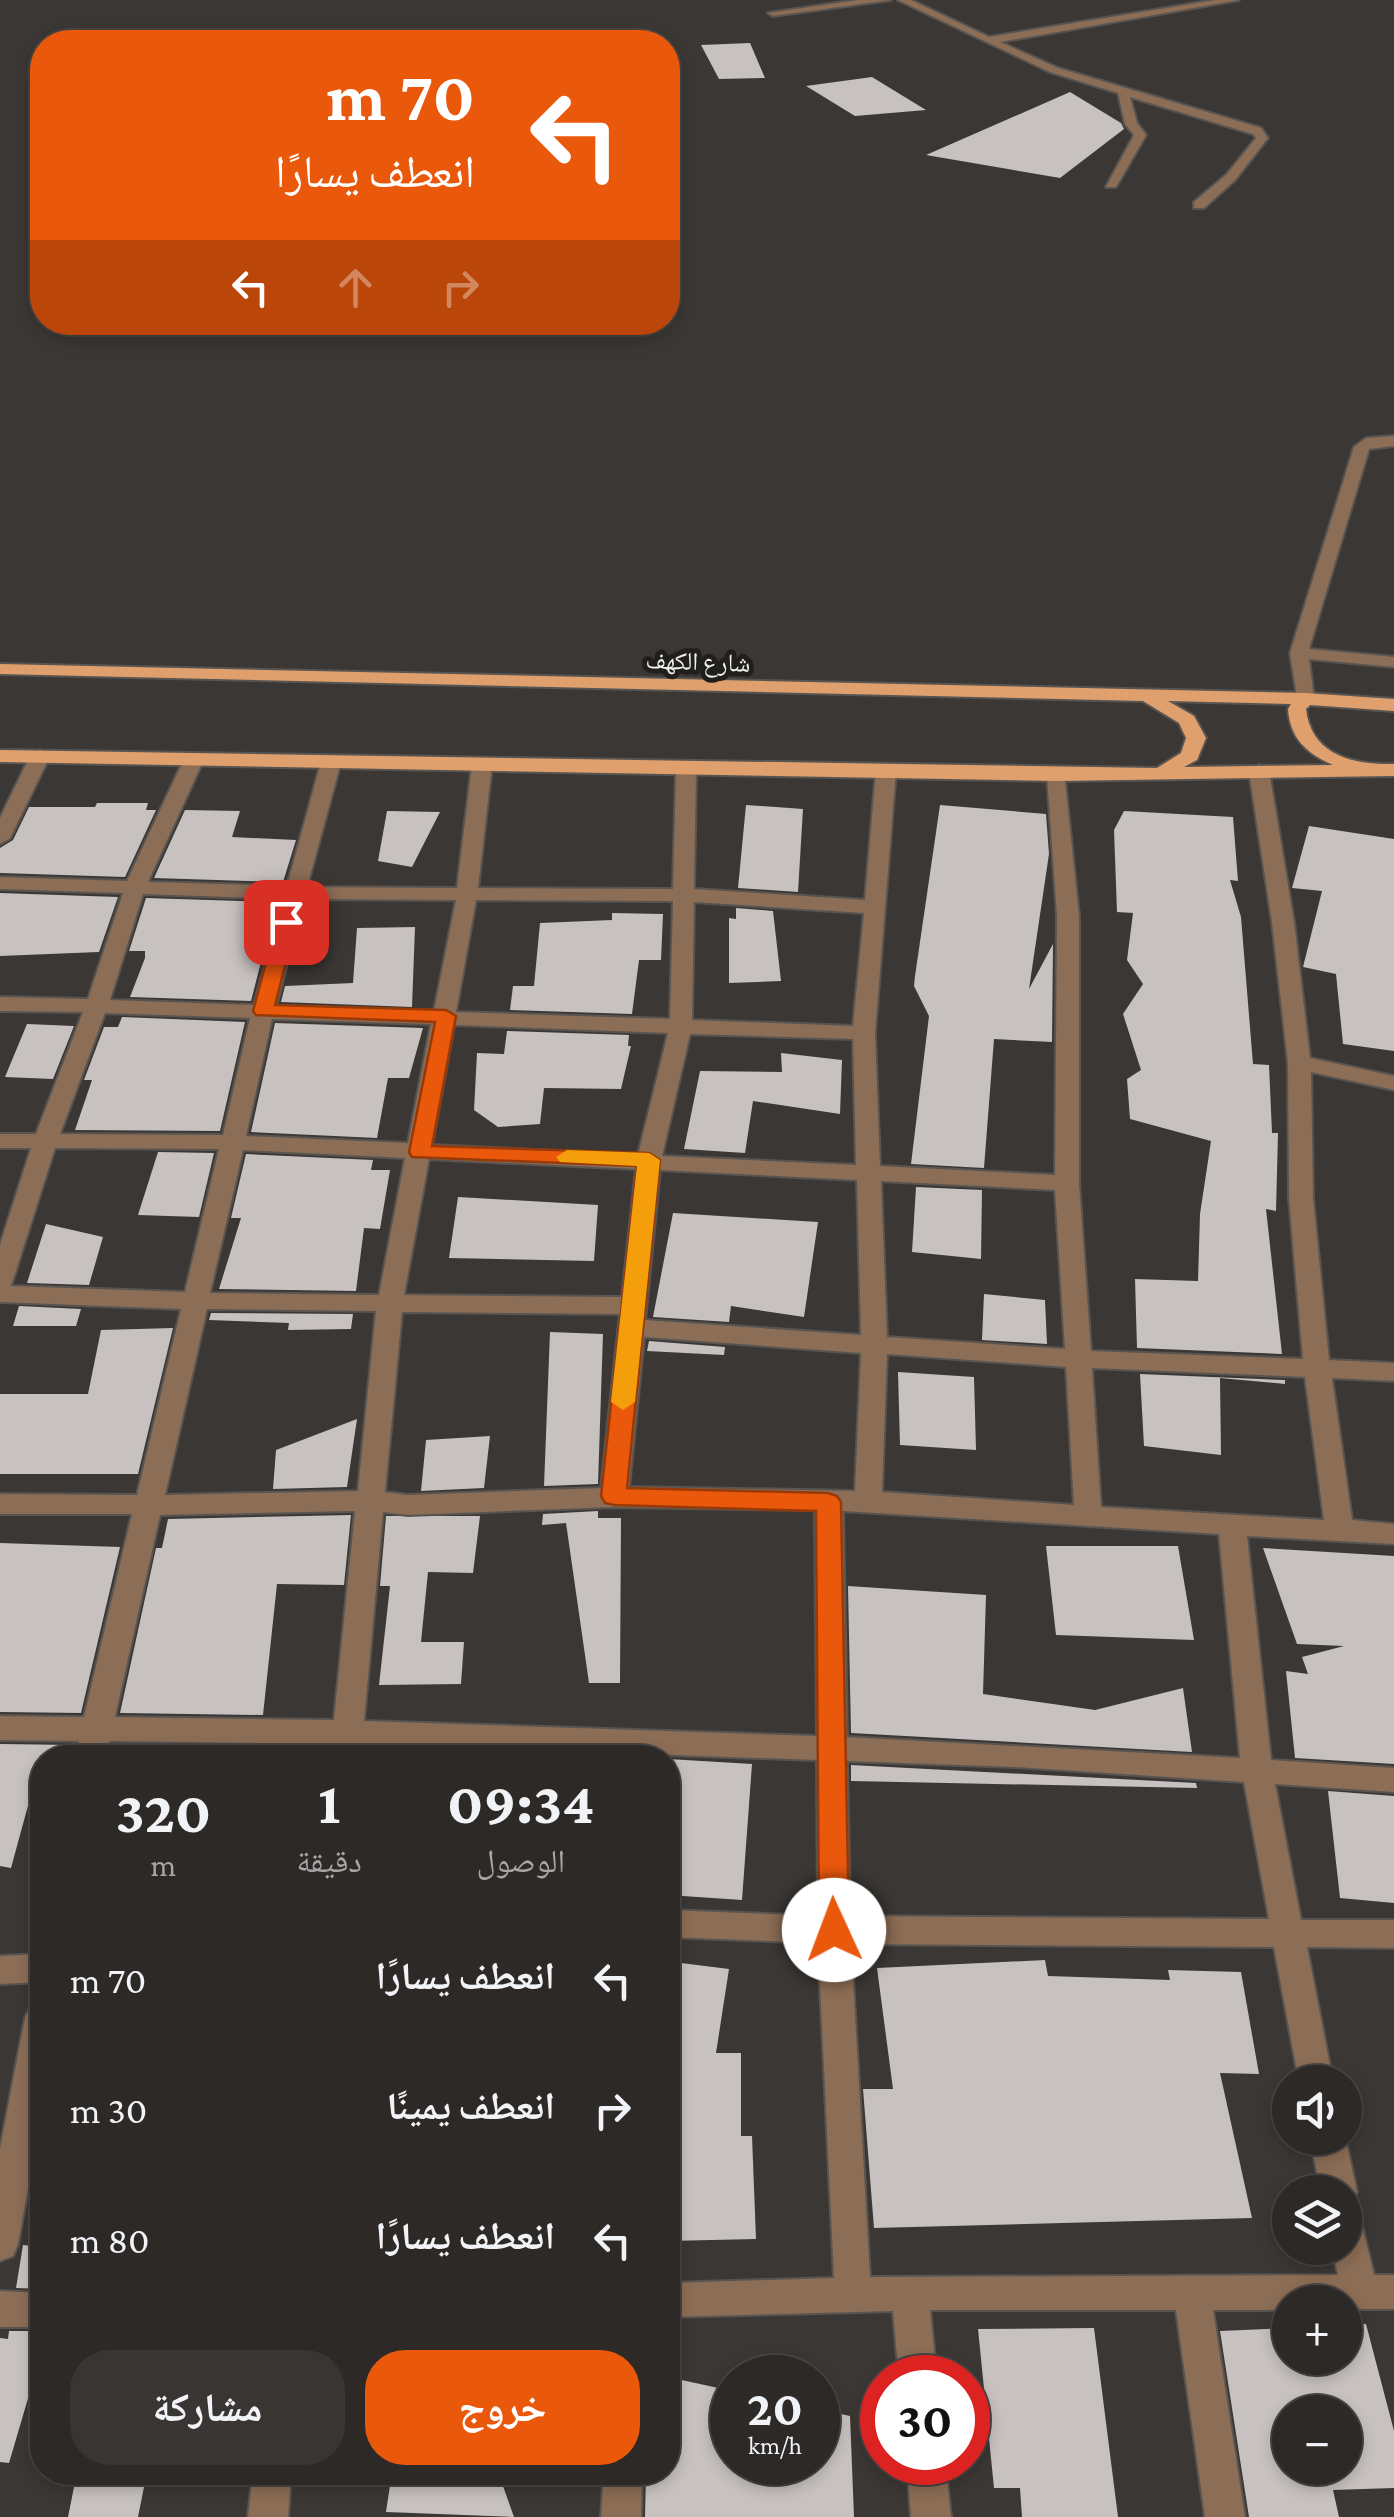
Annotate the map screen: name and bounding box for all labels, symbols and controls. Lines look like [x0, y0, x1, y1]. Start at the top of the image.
text: 70 m [327, 57, 475, 135]
icon: left [510, 70, 640, 200]
text: انعطف يسارًا [275, 147, 475, 197]
icon: left [223, 260, 278, 315]
icon: ahead [328, 260, 383, 315]
icon: right [433, 260, 488, 315]
street label: شارع الكهف [645, 646, 751, 679]
pin [244, 880, 329, 965]
icon: arrive [259, 895, 314, 950]
text: 1 [318, 1769, 340, 1836]
text: 09:34 [447, 1769, 595, 1836]
text: 320 [115, 1778, 211, 1845]
text: دقيقة [297, 1843, 362, 1879]
text: الوصول [477, 1843, 565, 1879]
text: m [150, 1847, 176, 1883]
position arrow [782, 1878, 886, 1982]
icon: left [585, 1953, 640, 2008]
text: انعطف يسارًا [375, 1955, 555, 1997]
text: 70 m [70, 1959, 146, 2001]
map controls [1272, 2065, 1362, 2485]
button: sound [1272, 2065, 1362, 2155]
icon: right [585, 2083, 640, 2138]
text: انعطف يمينًا [387, 2085, 555, 2127]
text: 30 m [70, 2089, 147, 2131]
button: layers [1272, 2175, 1362, 2265]
icon: left [585, 2213, 640, 2268]
text: انعطف يسارًا [375, 2215, 555, 2257]
text: 80 m [70, 2219, 150, 2261]
button: + [1272, 2285, 1362, 2375]
button: مشاركة [70, 2350, 345, 2465]
button: خروج [365, 2350, 640, 2465]
speed limit sign: 30 [860, 2355, 990, 2485]
text: 20 [747, 2380, 803, 2436]
button: − [1272, 2395, 1362, 2485]
text: km/h [748, 2432, 802, 2459]

